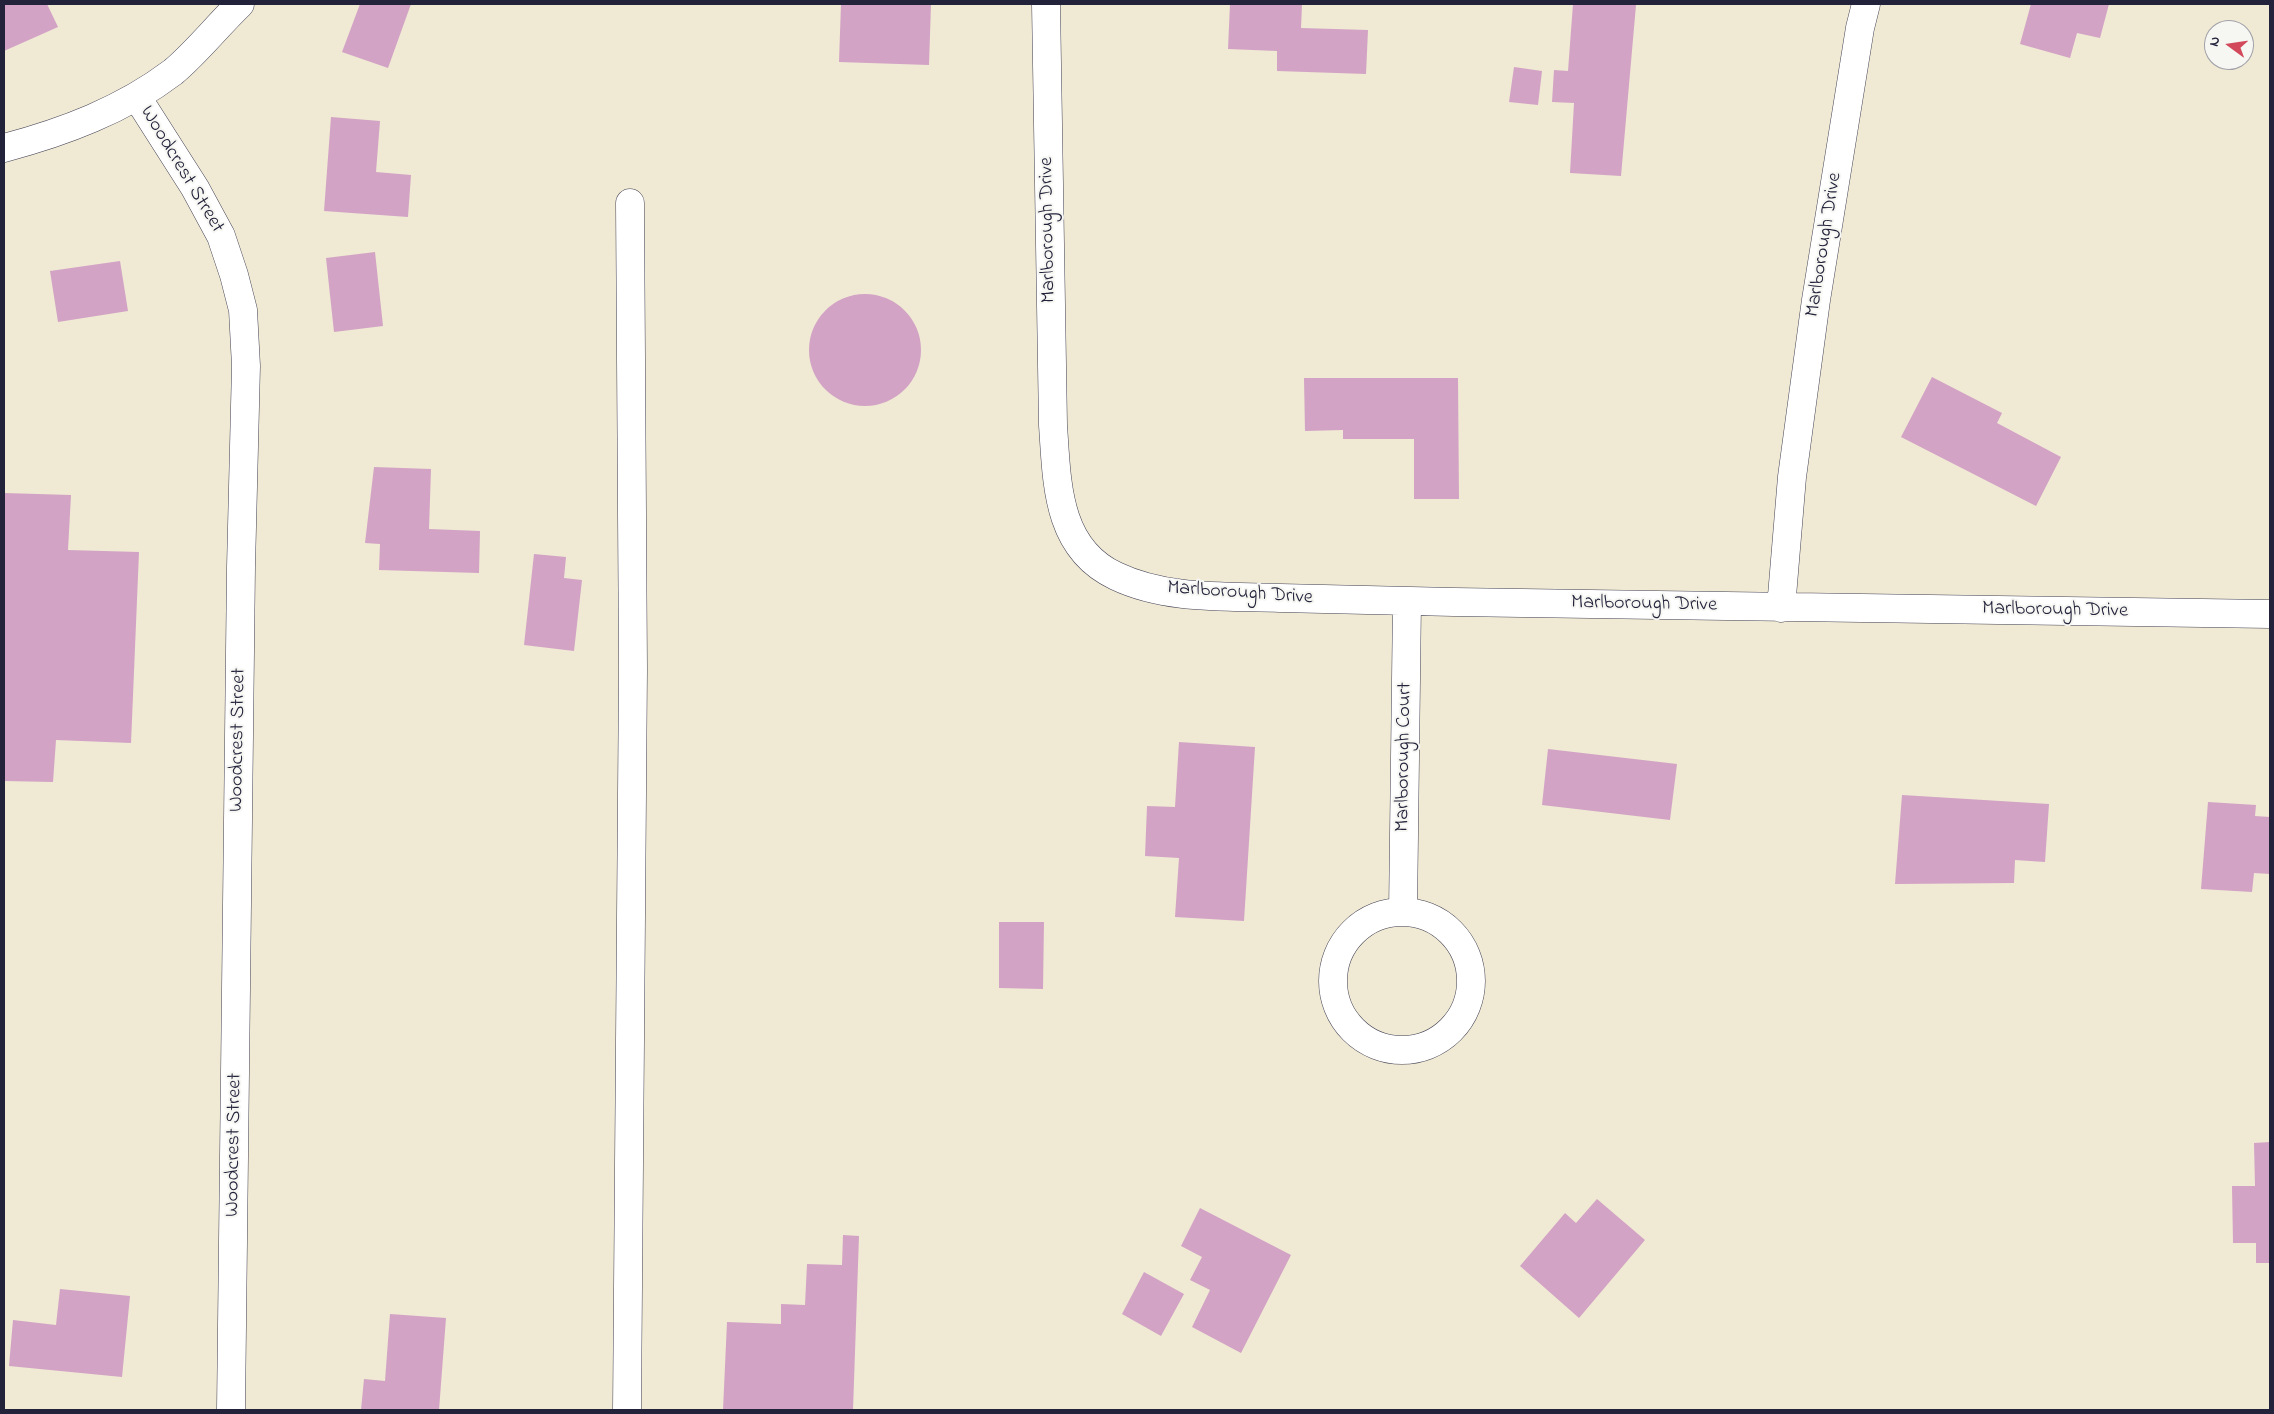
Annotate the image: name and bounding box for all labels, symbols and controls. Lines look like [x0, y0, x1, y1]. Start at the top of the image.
north arrow [2204, 20, 2254, 70]
text: N [2204, 34, 2226, 49]
street label: Woodcrest Street [134, 102, 228, 238]
street label: Marlborough Drive [1036, 157, 1062, 303]
street label: Marlborough Drive [1802, 171, 1848, 319]
street label: Marlborough Drive [1166, 577, 1314, 611]
street label: Marlborough Drive [1571, 592, 1717, 618]
street label: Marlborough Drive [1982, 598, 2128, 624]
street label: Woodcrest Street [226, 668, 252, 812]
street label: Marlborough Court [1392, 682, 1418, 832]
street label: Woodcrest Street [222, 1073, 248, 1217]

